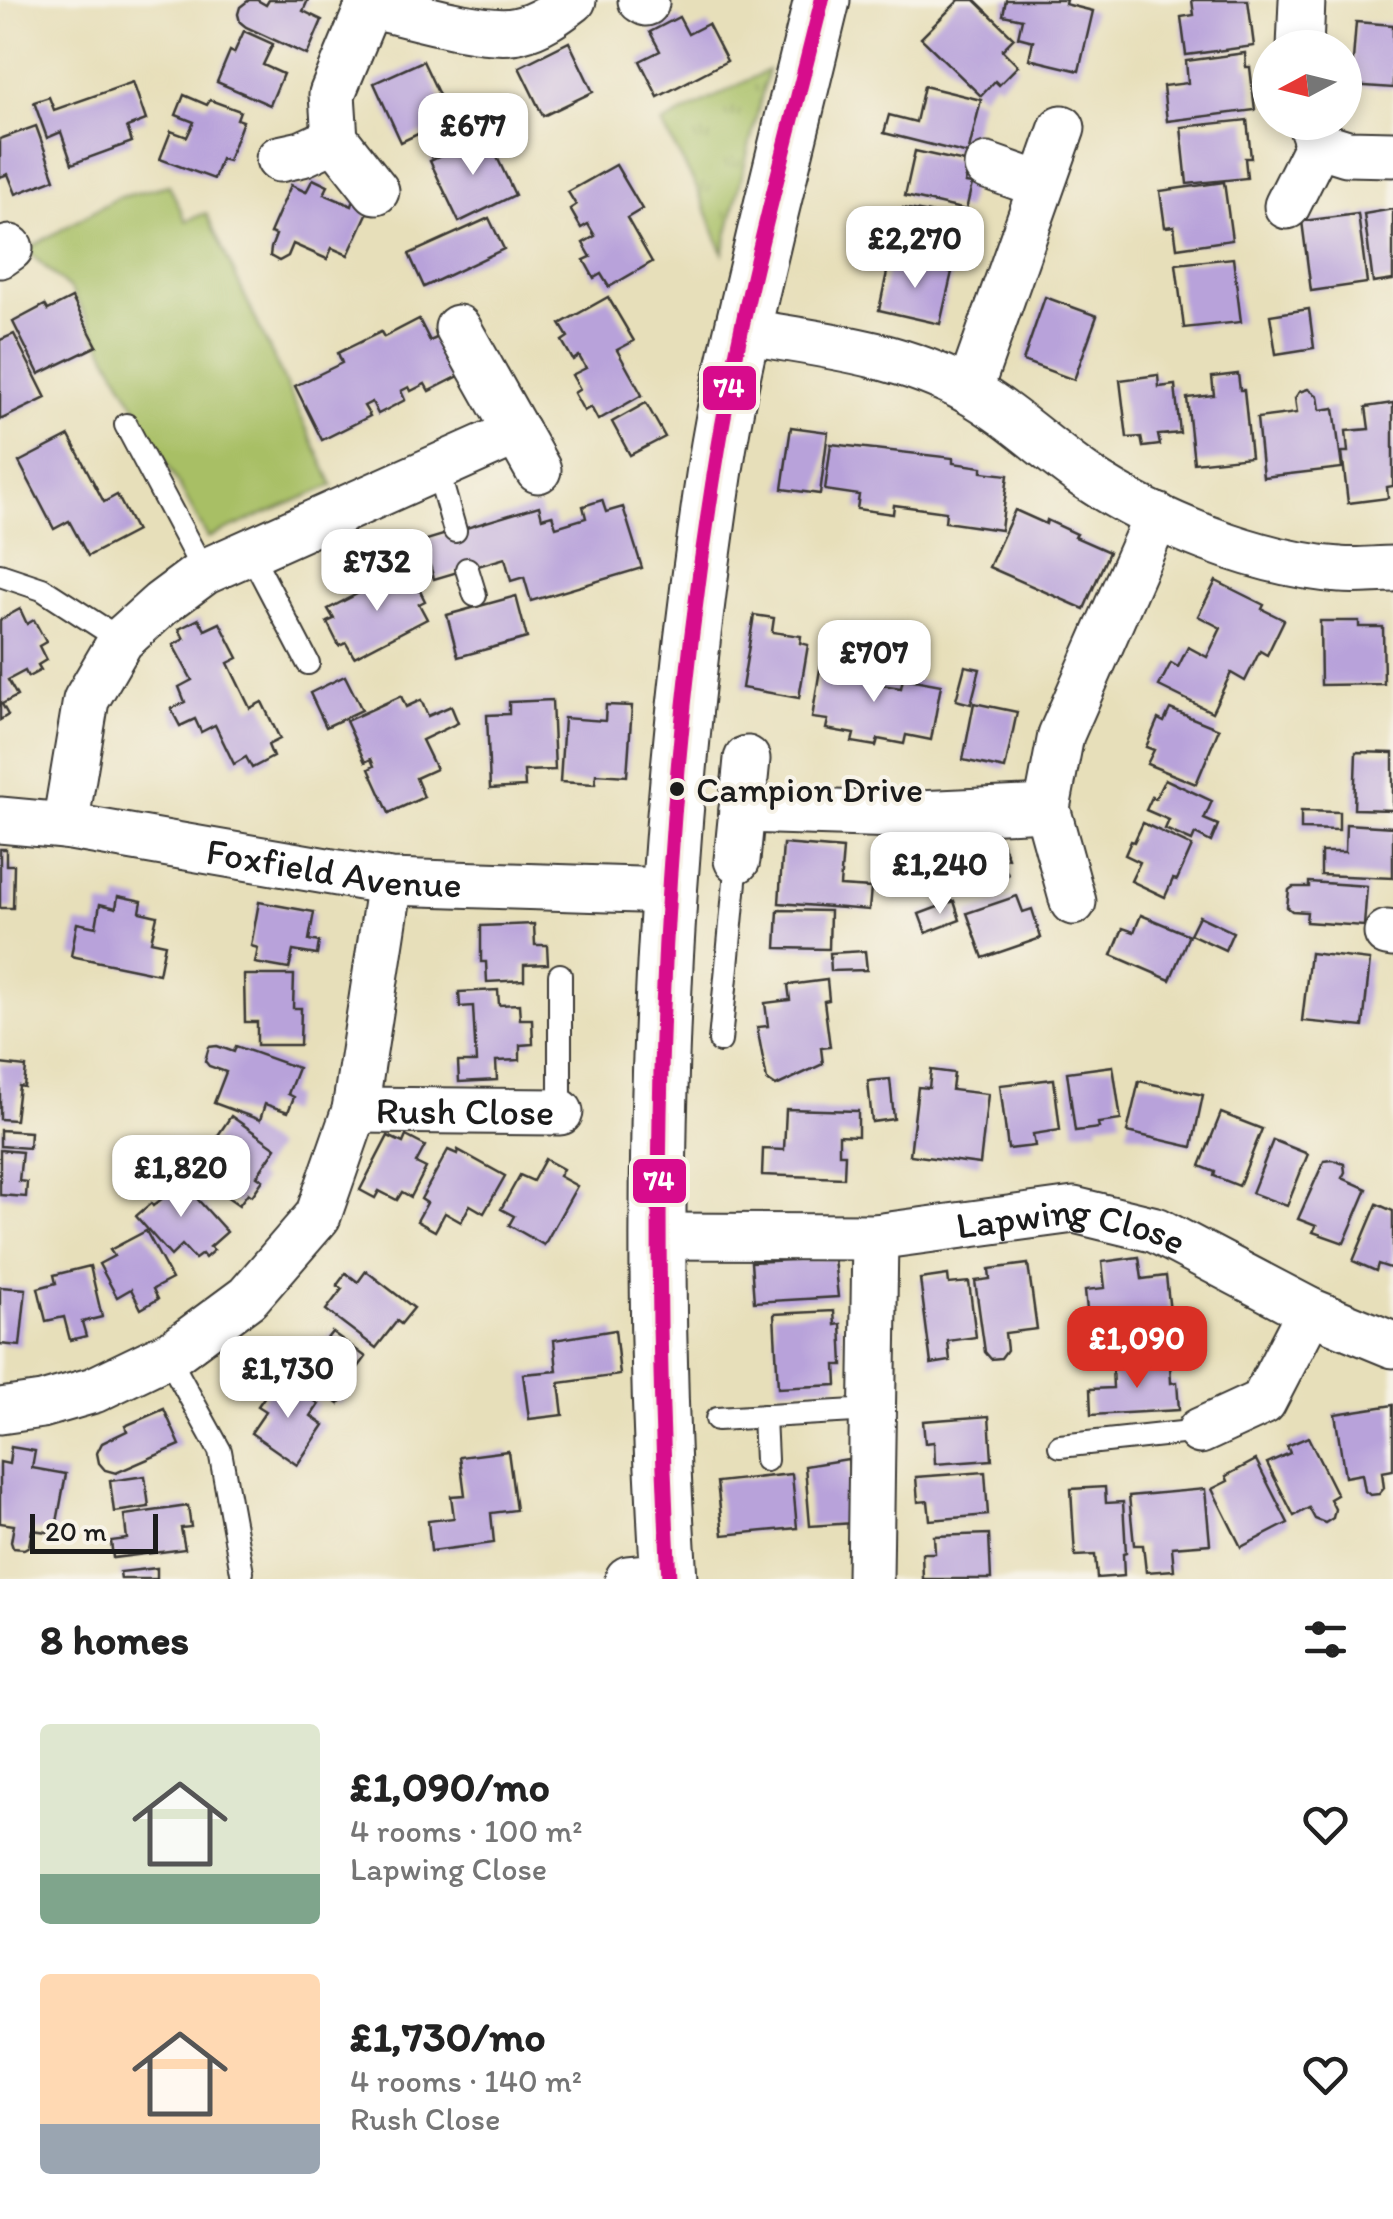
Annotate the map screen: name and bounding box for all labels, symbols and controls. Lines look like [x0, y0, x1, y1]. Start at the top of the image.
north arrow [1252, 30, 1362, 140]
map controls [1252, 30, 1362, 140]
pin: £677 [414, 93, 532, 178]
text: £677 [440, 106, 506, 144]
pin: £2,270 [834, 206, 996, 291]
text: £2,270 [868, 219, 962, 257]
line badge: 74 [701, 364, 758, 412]
text: 74 [713, 370, 745, 404]
pin: £732 [318, 529, 436, 614]
text: £732 [343, 542, 411, 580]
pin: £707 [815, 620, 933, 705]
text: £707 [840, 633, 908, 671]
place label: Campion Drive [696, 768, 923, 811]
marker: Campion Drive [667, 779, 687, 799]
street label: Foxfield Avenue [203, 828, 463, 907]
pin: £1,240 [859, 832, 1021, 917]
text: £1,240 [892, 845, 988, 883]
street label: Rush Close [375, 1087, 555, 1135]
pin: £1,820 [100, 1135, 262, 1220]
text: £1,820 [134, 1148, 228, 1186]
line badge: 74 [631, 1157, 688, 1205]
text: 74 [643, 1163, 675, 1197]
street label: Lapwing Close [953, 1187, 1194, 1265]
pin: £1,090 [1056, 1306, 1218, 1391]
text: £1,090 [1089, 1319, 1185, 1357]
pin: £1,730 [207, 1336, 369, 1421]
text: £1,730 [242, 1349, 334, 1387]
scale bar [30, 1509, 158, 1554]
text: 20 m [45, 1514, 107, 1548]
icon: filters [1298, 1612, 1353, 1667]
text: 8 homes [40, 1614, 189, 1665]
text: £1,090/mo [350, 1761, 550, 1812]
icon: home [120, 1764, 240, 1884]
icon: heart [1298, 1797, 1353, 1852]
text: 4 rooms · 100 m² [350, 1812, 582, 1850]
text: Lapwing Close [350, 1850, 547, 1888]
text: £1,730/mo [350, 2011, 546, 2062]
icon: home [120, 2014, 240, 2134]
icon: heart [1298, 2047, 1353, 2102]
text: 4 rooms · 140 m² [350, 2062, 582, 2100]
text: Rush Close [350, 2100, 500, 2138]

